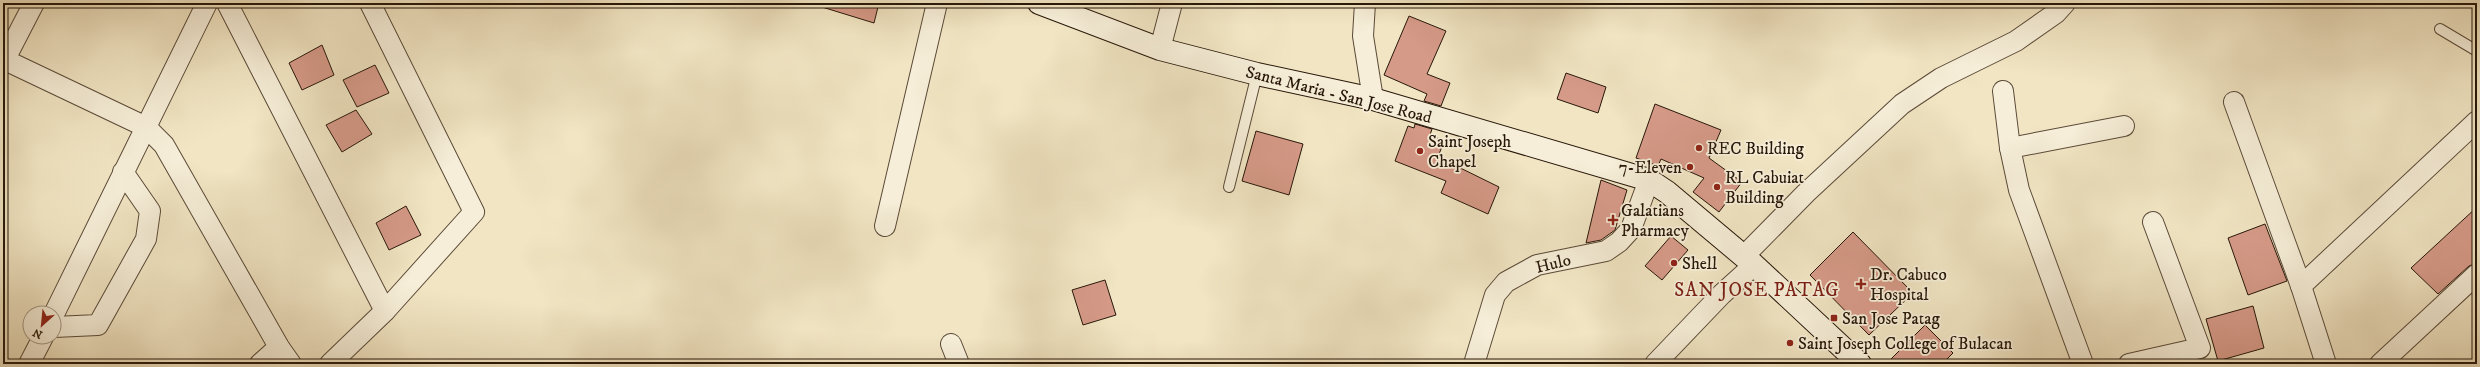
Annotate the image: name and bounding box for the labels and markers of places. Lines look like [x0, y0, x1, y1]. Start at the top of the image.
place label: Saint Joseph Chapel [1428, 131, 1511, 173]
place label: REC Building [1707, 138, 1804, 160]
marker: REC Building [1694, 143, 1704, 153]
marker: Saint Joseph Chapel [1415, 146, 1425, 156]
place label: 7-Eleven [1619, 157, 1682, 179]
marker: 7-Eleven [1685, 162, 1695, 172]
place label: RL Cabuiat Building [1725, 167, 1805, 209]
marker: RL Cabuiat Building [1712, 182, 1722, 192]
place label: Galatians Pharmacy [1621, 200, 1690, 242]
marker: Galatians Pharmacy [1608, 215, 1618, 225]
place label: Shell [1682, 253, 1717, 275]
marker: Shell [1669, 258, 1679, 268]
place label: Dr. Cabuco Hospital [1870, 264, 1947, 306]
marker: Dr. Cabuco Hospital [1855, 278, 1867, 290]
place label: San Jose Patag [1842, 308, 1940, 330]
marker: San Jose Patag [1829, 313, 1839, 323]
place label: Saint Joseph College of Bulacan [1798, 333, 2013, 355]
marker: Saint Joseph College of Bulacan [1785, 338, 1795, 348]

